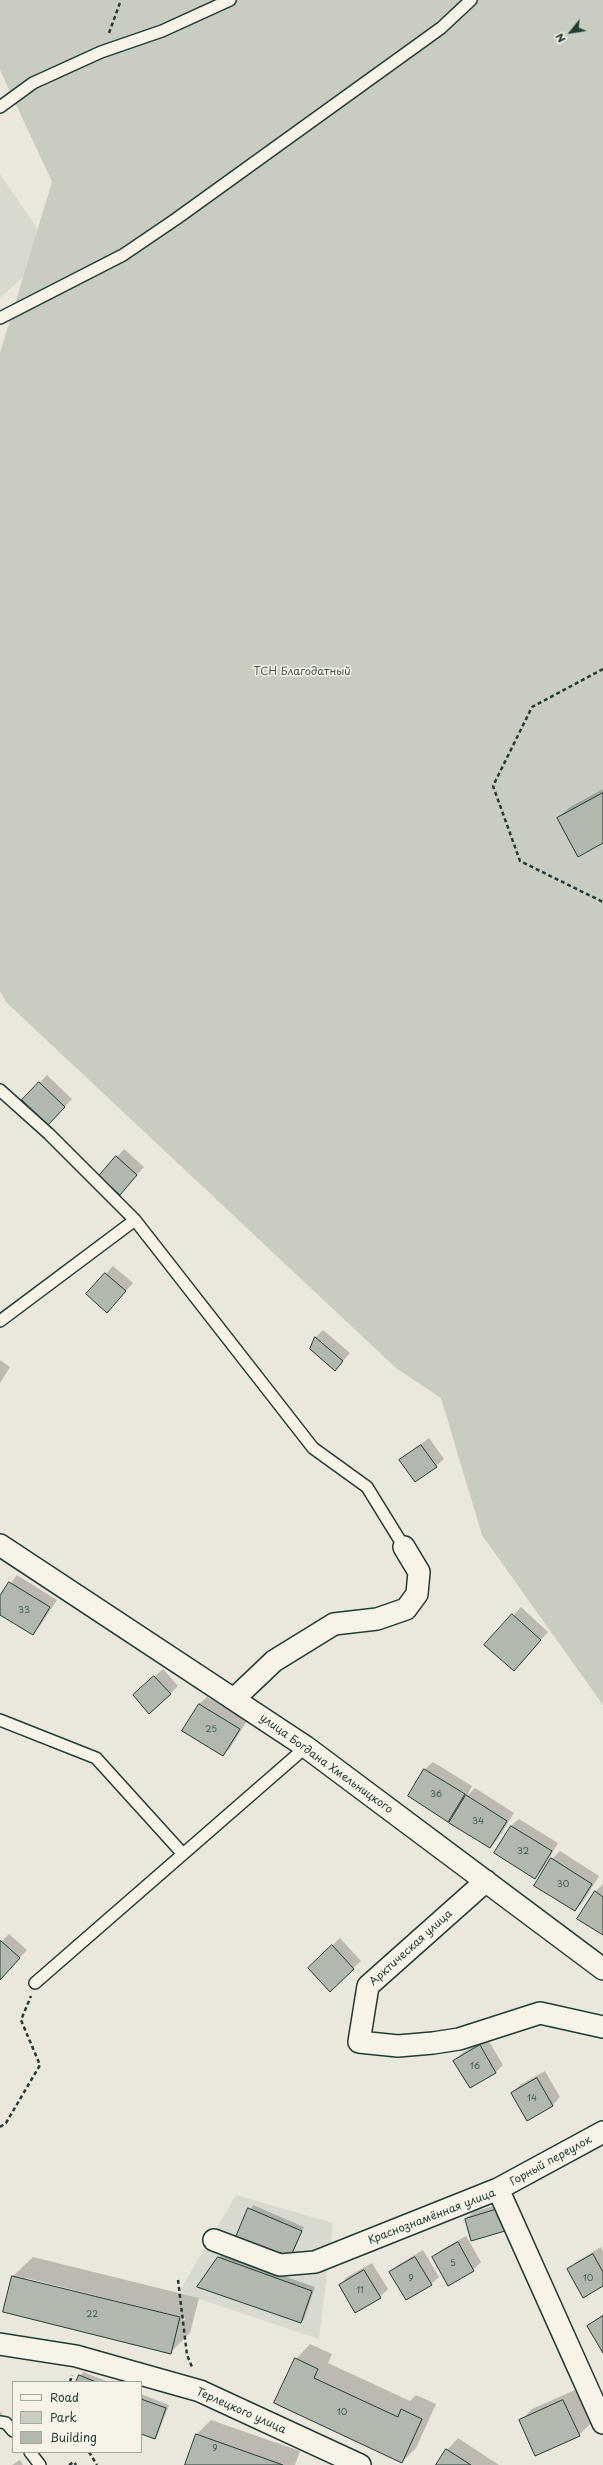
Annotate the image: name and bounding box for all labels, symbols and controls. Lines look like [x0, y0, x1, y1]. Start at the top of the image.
north arrow [551, 12, 591, 52]
text: N [551, 30, 570, 46]
park label: ТСН Благодатный [253, 665, 351, 679]
house number: 33 [18, 1606, 30, 1616]
street label: улица Богдана Хмельницкого [257, 1711, 395, 1817]
house number: 25 [205, 1725, 217, 1735]
house number: 36 [430, 1790, 442, 1800]
house number: 34 [472, 1817, 484, 1827]
house number: 32 [517, 1847, 529, 1857]
house number: 30 [557, 1880, 569, 1890]
street label: Арктическая улица [367, 1907, 455, 1989]
house number: 16 [470, 2062, 480, 2072]
house number: 14 [527, 2094, 537, 2104]
street label: Горный переулок [508, 2133, 594, 2189]
street label: Краснознамённая улица [367, 2187, 497, 2247]
house number: 5 [450, 2259, 456, 2269]
house number: 9 [408, 2274, 414, 2284]
house number: 10 [583, 2274, 593, 2284]
house number: 11 [356, 2286, 364, 2296]
house number: 22 [86, 2310, 98, 2320]
legend [12, 2381, 142, 2453]
street label: Терлецкого улица [194, 2385, 288, 2437]
text: Road [50, 2388, 79, 2406]
text: Park [50, 2408, 77, 2426]
house number: 10 [337, 2408, 347, 2418]
text: Building [50, 2428, 97, 2446]
house number: 9 [212, 2444, 218, 2454]

